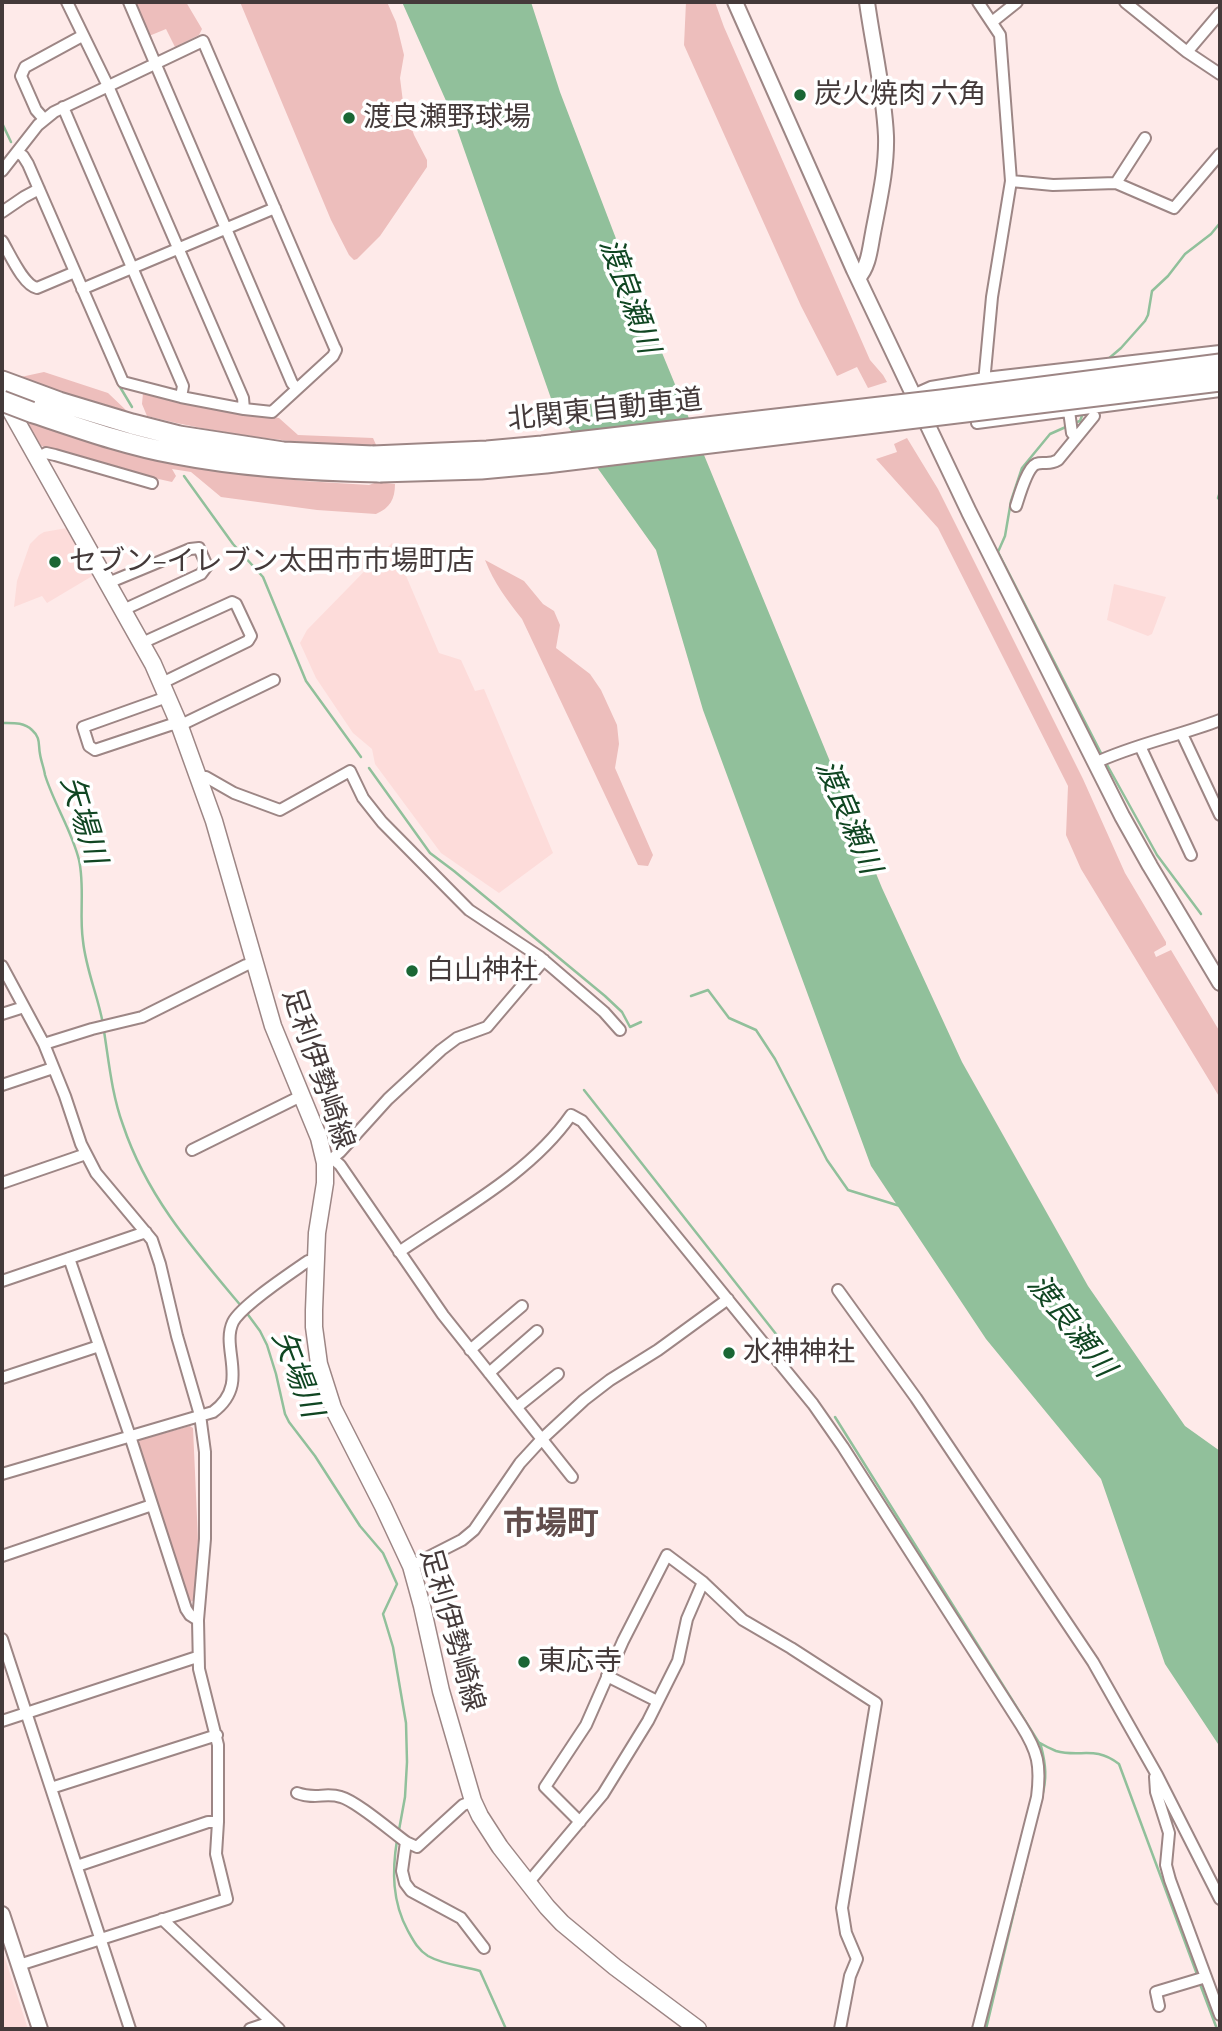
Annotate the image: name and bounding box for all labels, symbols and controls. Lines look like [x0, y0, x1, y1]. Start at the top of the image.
place label: 炭火焼肉 六角 [814, 78, 987, 112]
marker: 炭火焼肉 六角 [792, 87, 808, 103]
place label: 渡良瀬野球場 [363, 101, 531, 135]
marker: 渡良瀬野球場 [341, 110, 357, 126]
water label: 渡良瀬川 [592, 233, 666, 359]
street label: 北関東自動車道 [506, 383, 704, 437]
place label: セブン−イレブン太田市市場町店 [69, 545, 474, 579]
marker: セブン−イレブン太田市市場町店 [47, 554, 63, 570]
water label: 渡良瀬川 [808, 755, 888, 879]
water label: 矢場川 [53, 772, 113, 868]
place label: 白山神社 [426, 954, 538, 988]
marker: 白山神社 [404, 963, 420, 979]
street label: 足利伊勢崎線 [275, 984, 361, 1154]
water label: 渡良瀬川 [1020, 1268, 1122, 1384]
water label: 矢場川 [264, 1326, 330, 1422]
place label: 水神神社 [743, 1336, 855, 1370]
marker: 水神神社 [721, 1345, 737, 1361]
district label: 市場町 [503, 1505, 599, 1543]
street label: 足利伊勢崎線 [413, 1545, 491, 1715]
place label: 東応寺 [538, 1645, 622, 1679]
marker: 東応寺 [516, 1654, 532, 1670]

